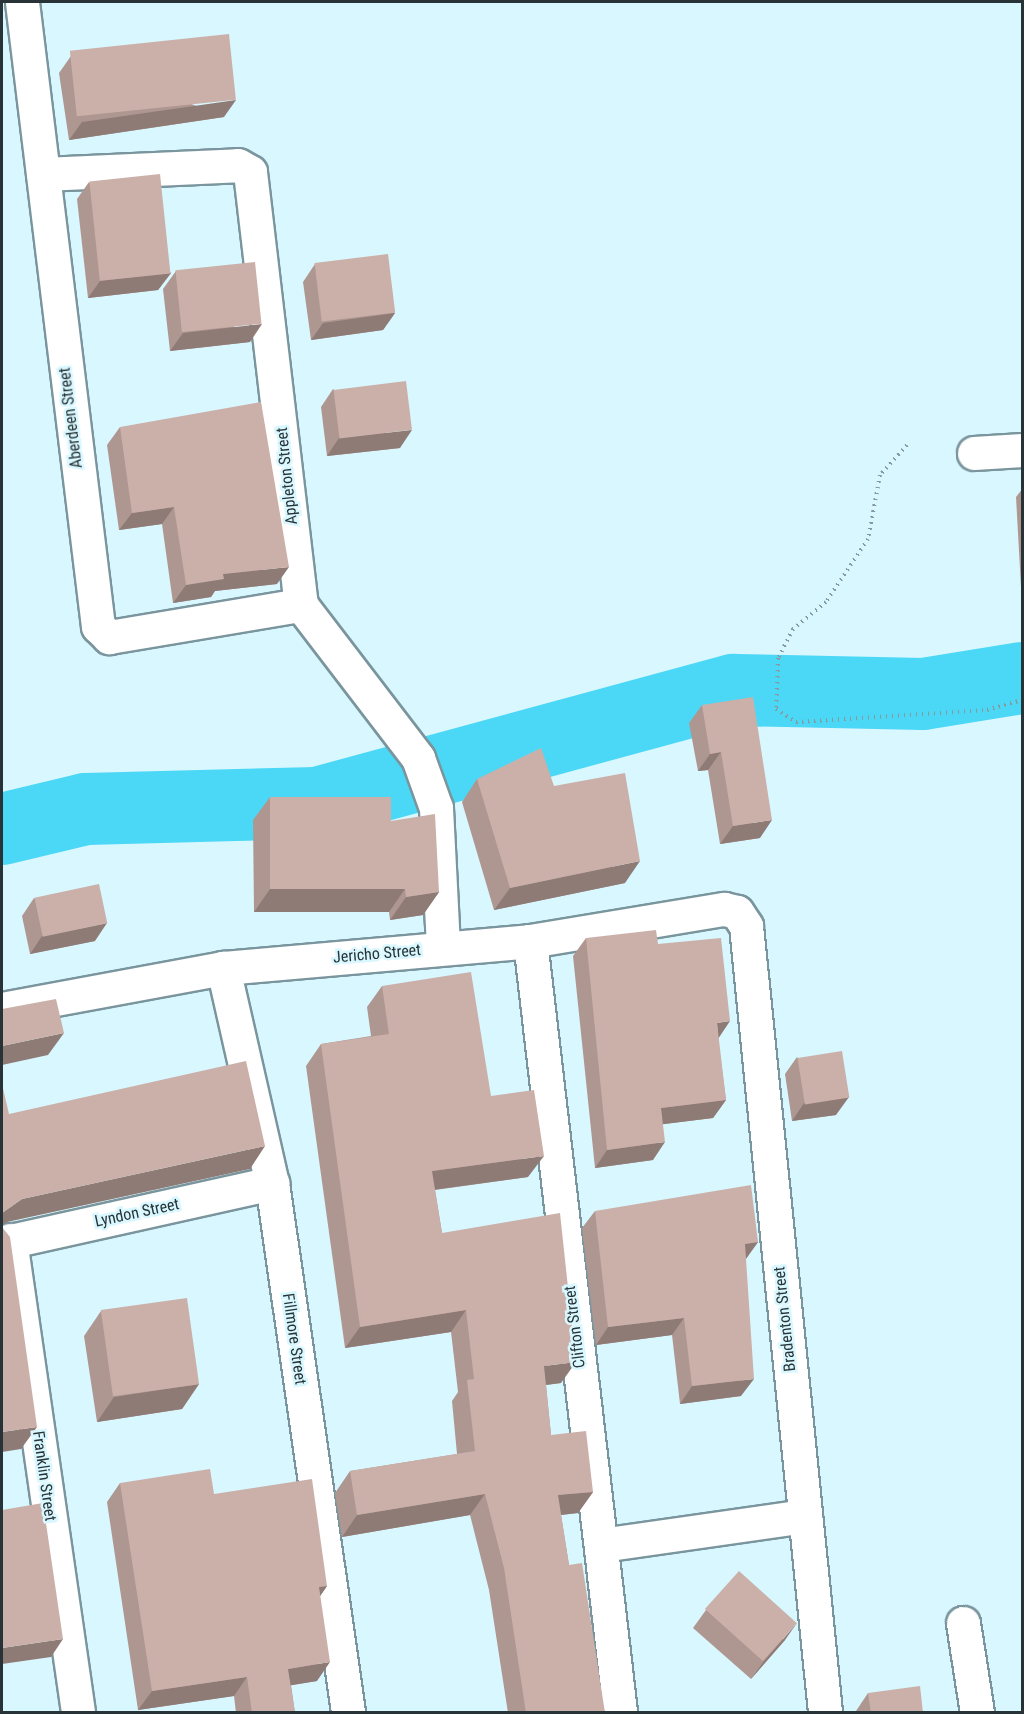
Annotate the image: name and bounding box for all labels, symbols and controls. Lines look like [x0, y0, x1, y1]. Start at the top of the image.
street label: Aberdeen Street [55, 367, 87, 469]
street label: Appleton Street [272, 426, 302, 526]
street label: Jericho Street [332, 941, 422, 967]
street label: Lyndon Street [93, 1195, 181, 1231]
street label: Bradenton Street [770, 1265, 800, 1373]
street label: Clifton Street [560, 1285, 590, 1369]
street label: Fillmore Street [278, 1292, 310, 1386]
street label: Franklin Street [28, 1430, 60, 1522]

